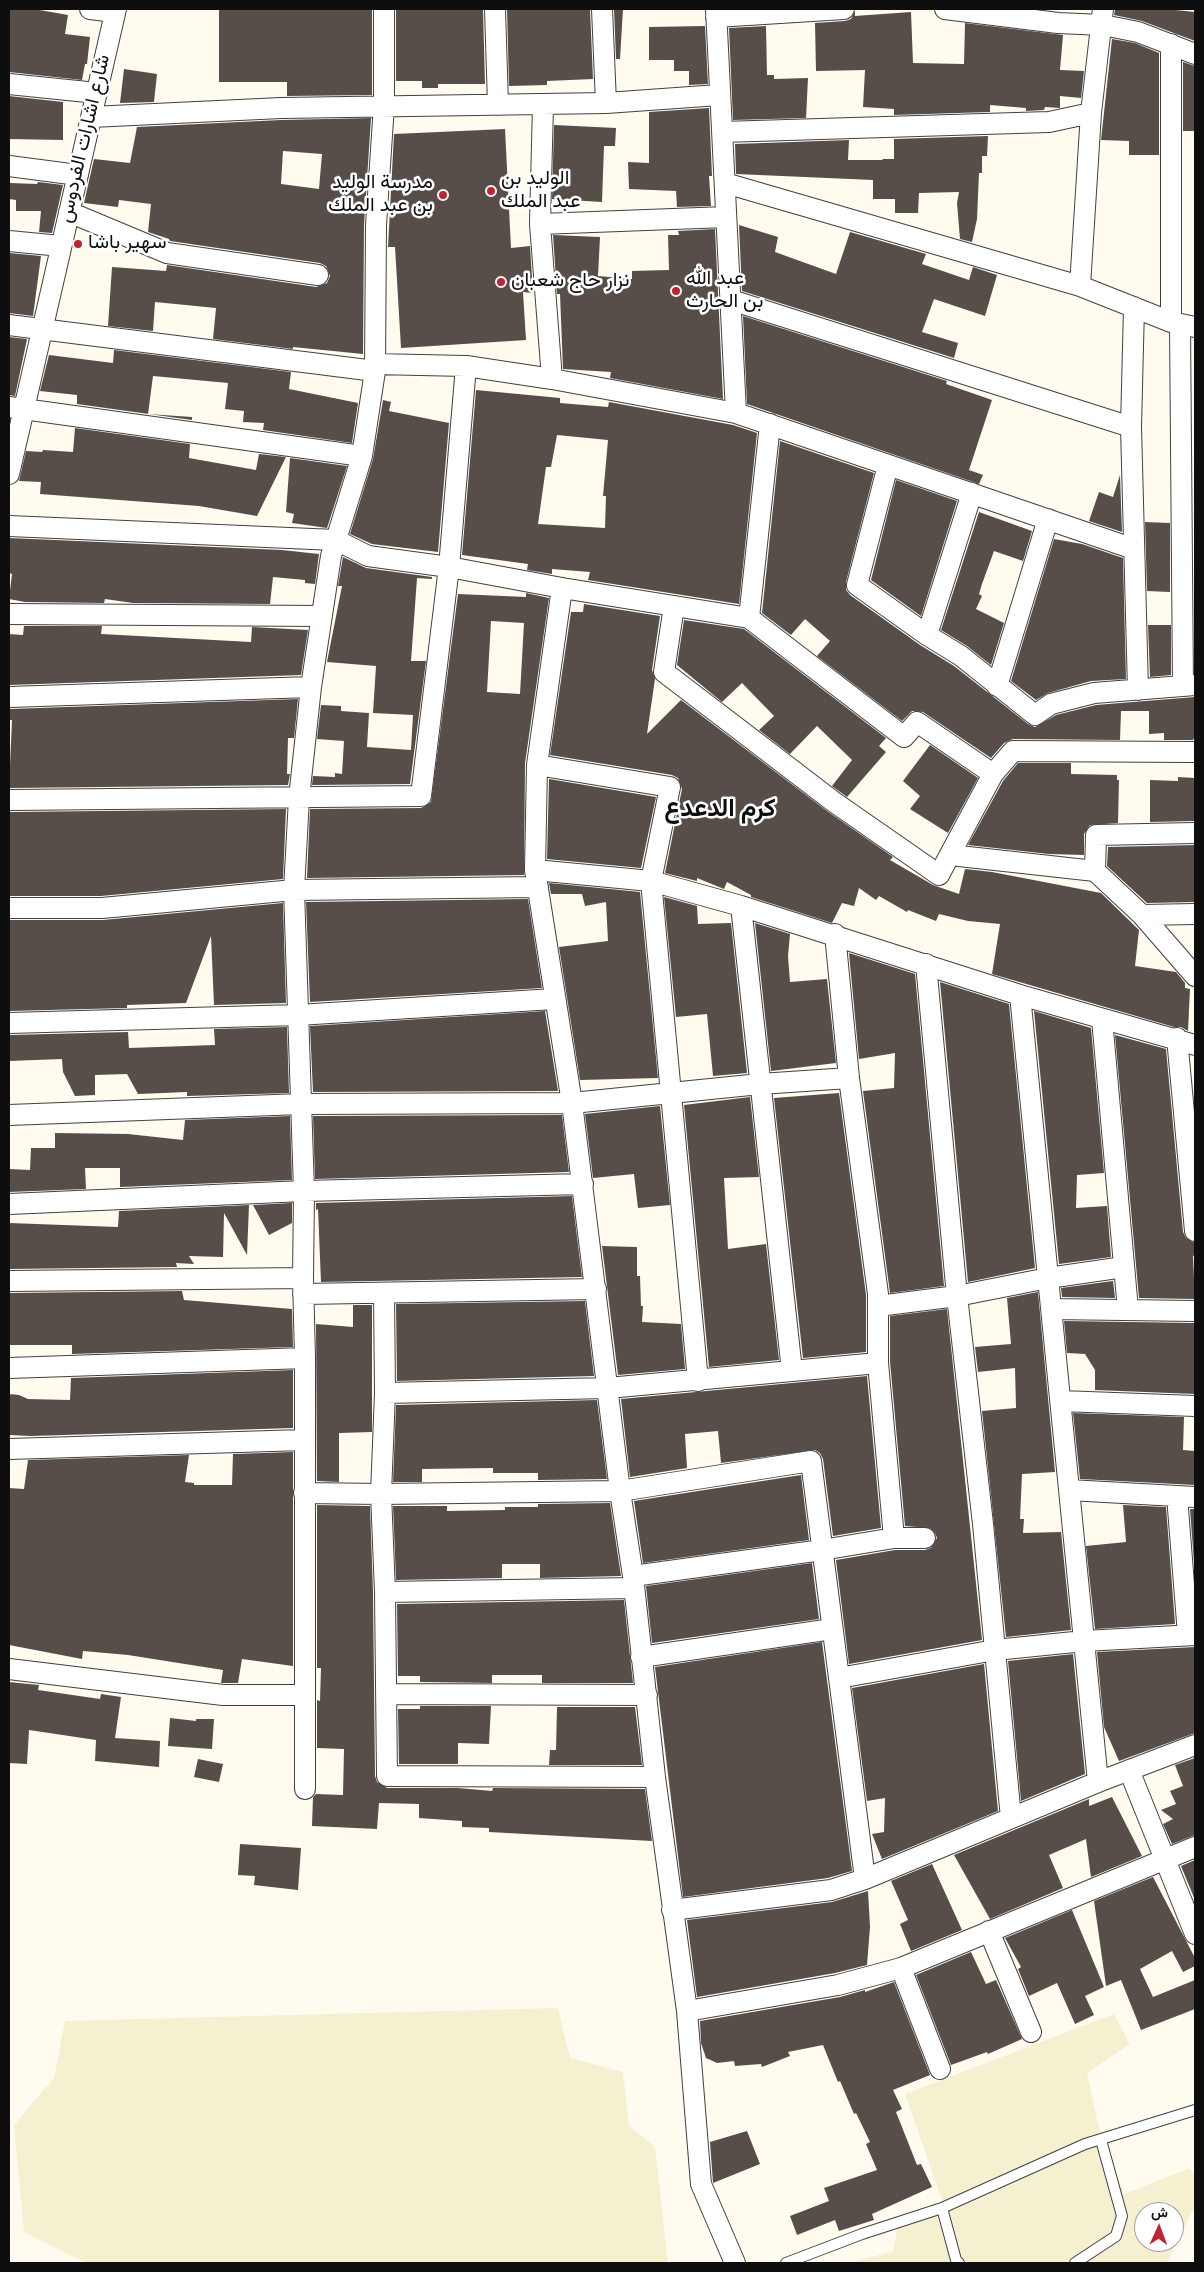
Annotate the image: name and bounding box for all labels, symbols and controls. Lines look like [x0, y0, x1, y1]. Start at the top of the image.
street label: شارع اشارات الفردوس [55, 52, 117, 226]
place label: الوليد بن عبد الملك [501, 168, 580, 215]
place label: مدرسة الوليد بن عبد الملك [328, 172, 433, 219]
marker: الوليد بن عبد الملك [485, 185, 497, 197]
marker: مدرسة الوليد بن عبد الملك [437, 189, 449, 201]
place label: سهير باشا [88, 232, 167, 256]
marker: سهير باشا [72, 238, 84, 250]
place label: عبد الله بن الحارث [686, 268, 763, 315]
place label: نزار حاج شعبان [511, 270, 629, 294]
marker: نزار حاج شعبان [495, 276, 507, 288]
marker: عبد الله بن الحارث [670, 285, 682, 297]
district label: كرم الدعدع [664, 796, 776, 826]
north arrow [1134, 2202, 1184, 2252]
text: ش [1151, 2202, 1168, 2223]

